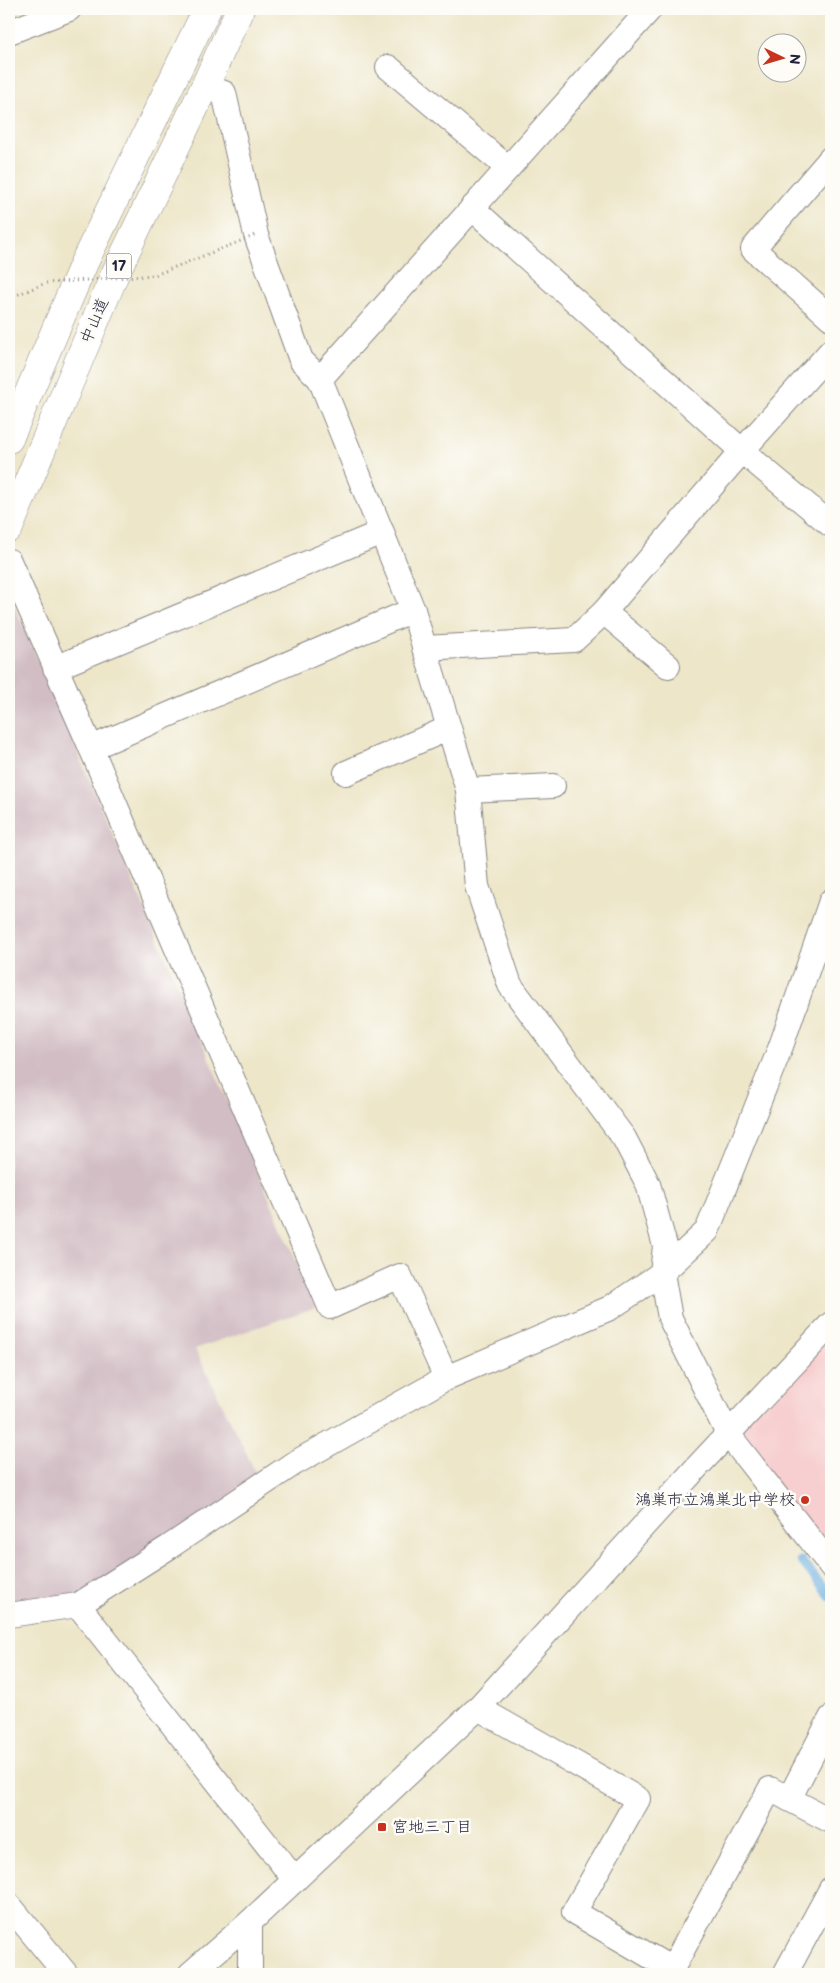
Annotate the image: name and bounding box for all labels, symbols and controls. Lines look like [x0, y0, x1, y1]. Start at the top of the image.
north arrow [758, 32, 808, 82]
text: N [786, 53, 803, 65]
road number: 17 [106, 254, 132, 278]
street label: 中山道 [77, 295, 113, 347]
place label: 鴻巣市立鴻巣北中学校 [635, 1491, 795, 1510]
marker: 鴻巣市立鴻巣北中学校 [799, 1494, 811, 1506]
place label: 宮地三丁目 [392, 1818, 472, 1837]
marker: 宮地三丁目 [376, 1821, 388, 1833]

